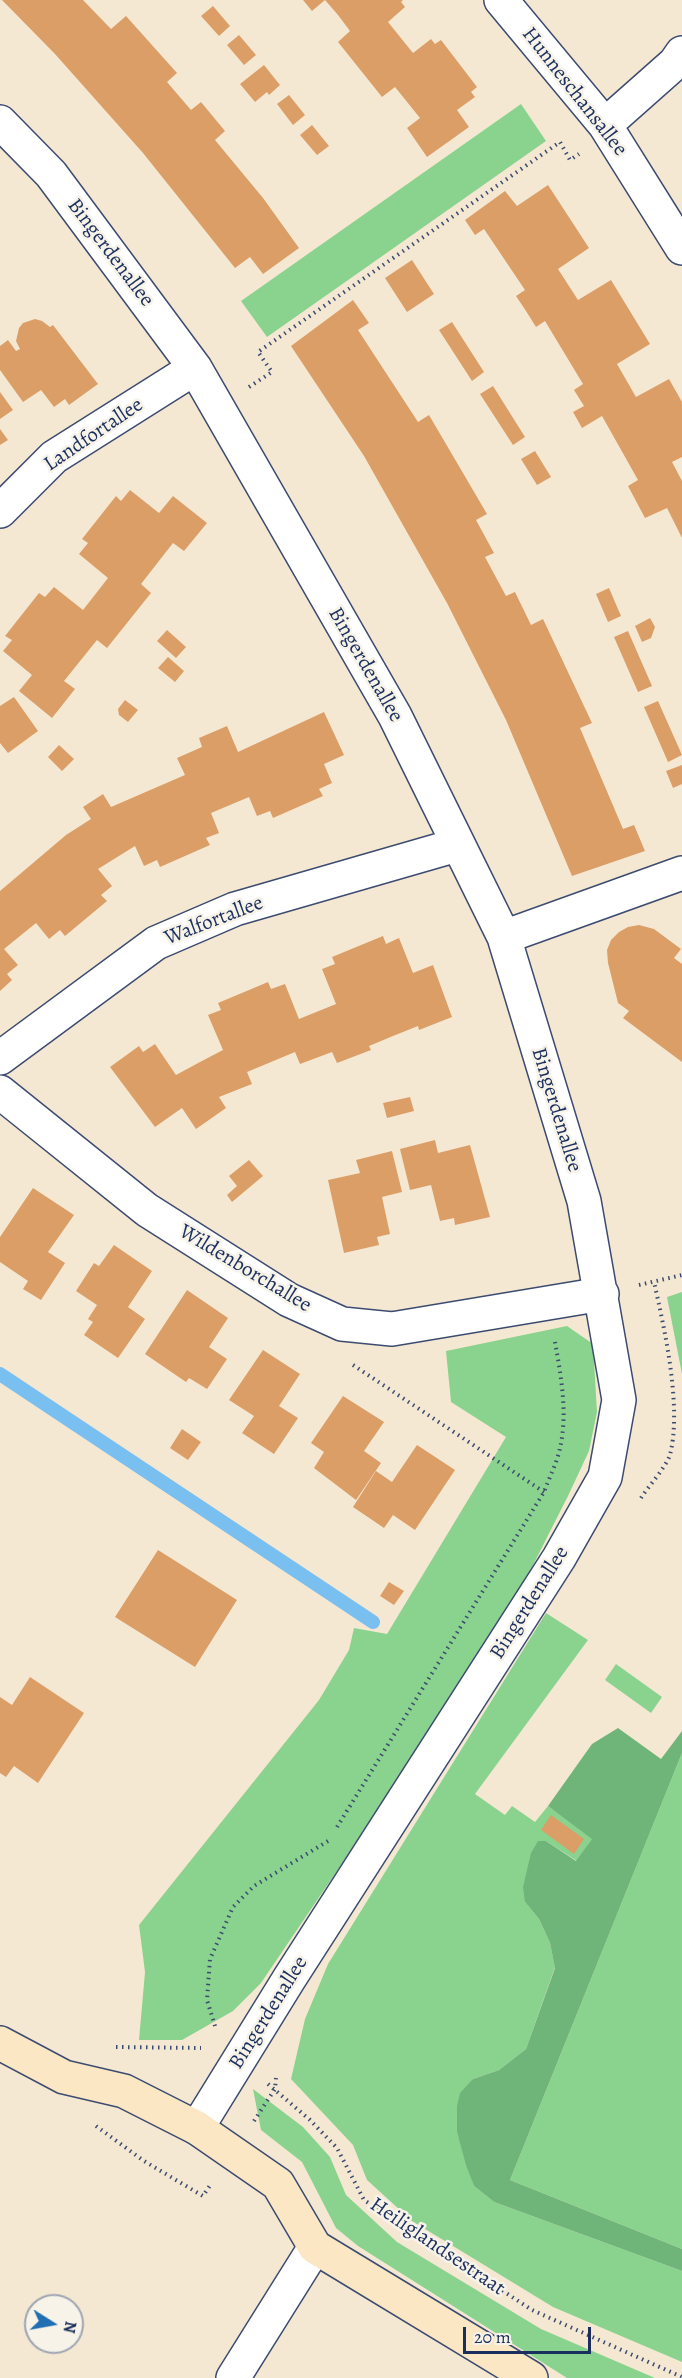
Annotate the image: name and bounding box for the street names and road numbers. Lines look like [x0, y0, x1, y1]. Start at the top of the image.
street label: Hunneschansallee [516, 22, 632, 162]
street label: Bingerdenallee [61, 194, 159, 312]
street label: Landfortallee [40, 393, 148, 477]
street label: Bingerdenallee [322, 603, 408, 727]
street label: Walfortallee [161, 891, 267, 951]
street label: Bingerdenallee [525, 1045, 587, 1175]
street label: Wildenborchallee [174, 1220, 316, 1318]
street label: Bingerdenallee [485, 1542, 575, 1664]
street label: Bingerdenallee [224, 1952, 314, 2074]
street label: Heiliglandsestraat [365, 2193, 509, 2301]

